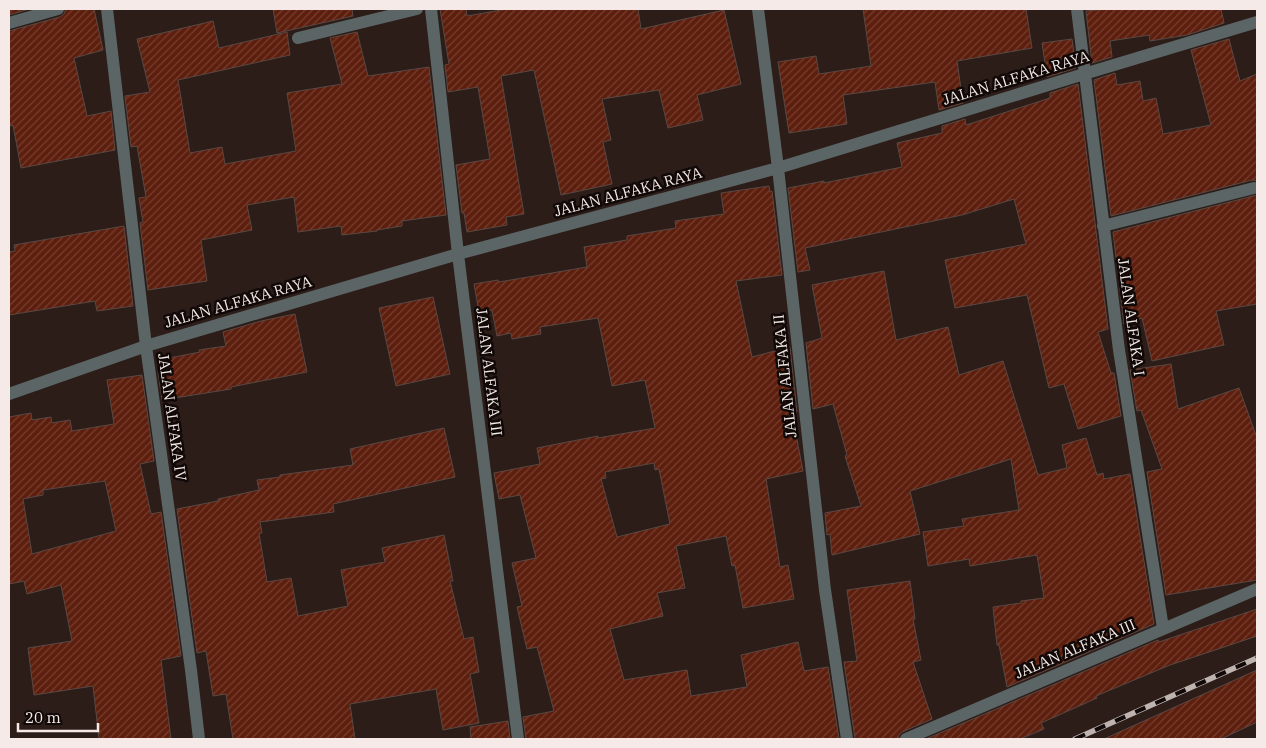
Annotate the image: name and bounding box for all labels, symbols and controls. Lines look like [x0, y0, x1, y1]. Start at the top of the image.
street label: JALAN ALFAKA RAYA [940, 46, 1092, 109]
street label: JALAN ALFAKA RAYA [552, 162, 705, 220]
street label: JALAN ALFAKA I [1114, 257, 1149, 377]
street label: JALAN ALFAKA RAYA [162, 271, 314, 332]
street label: JALAN ALFAKA III [472, 307, 507, 437]
street label: JALAN ALFAKA II [769, 313, 800, 439]
street label: JALAN ALFAKA IV [154, 352, 191, 482]
street label: JALAN ALFAKA III [1012, 615, 1138, 683]
scale bar [18, 700, 98, 732]
text: 20 m [25, 708, 61, 727]

